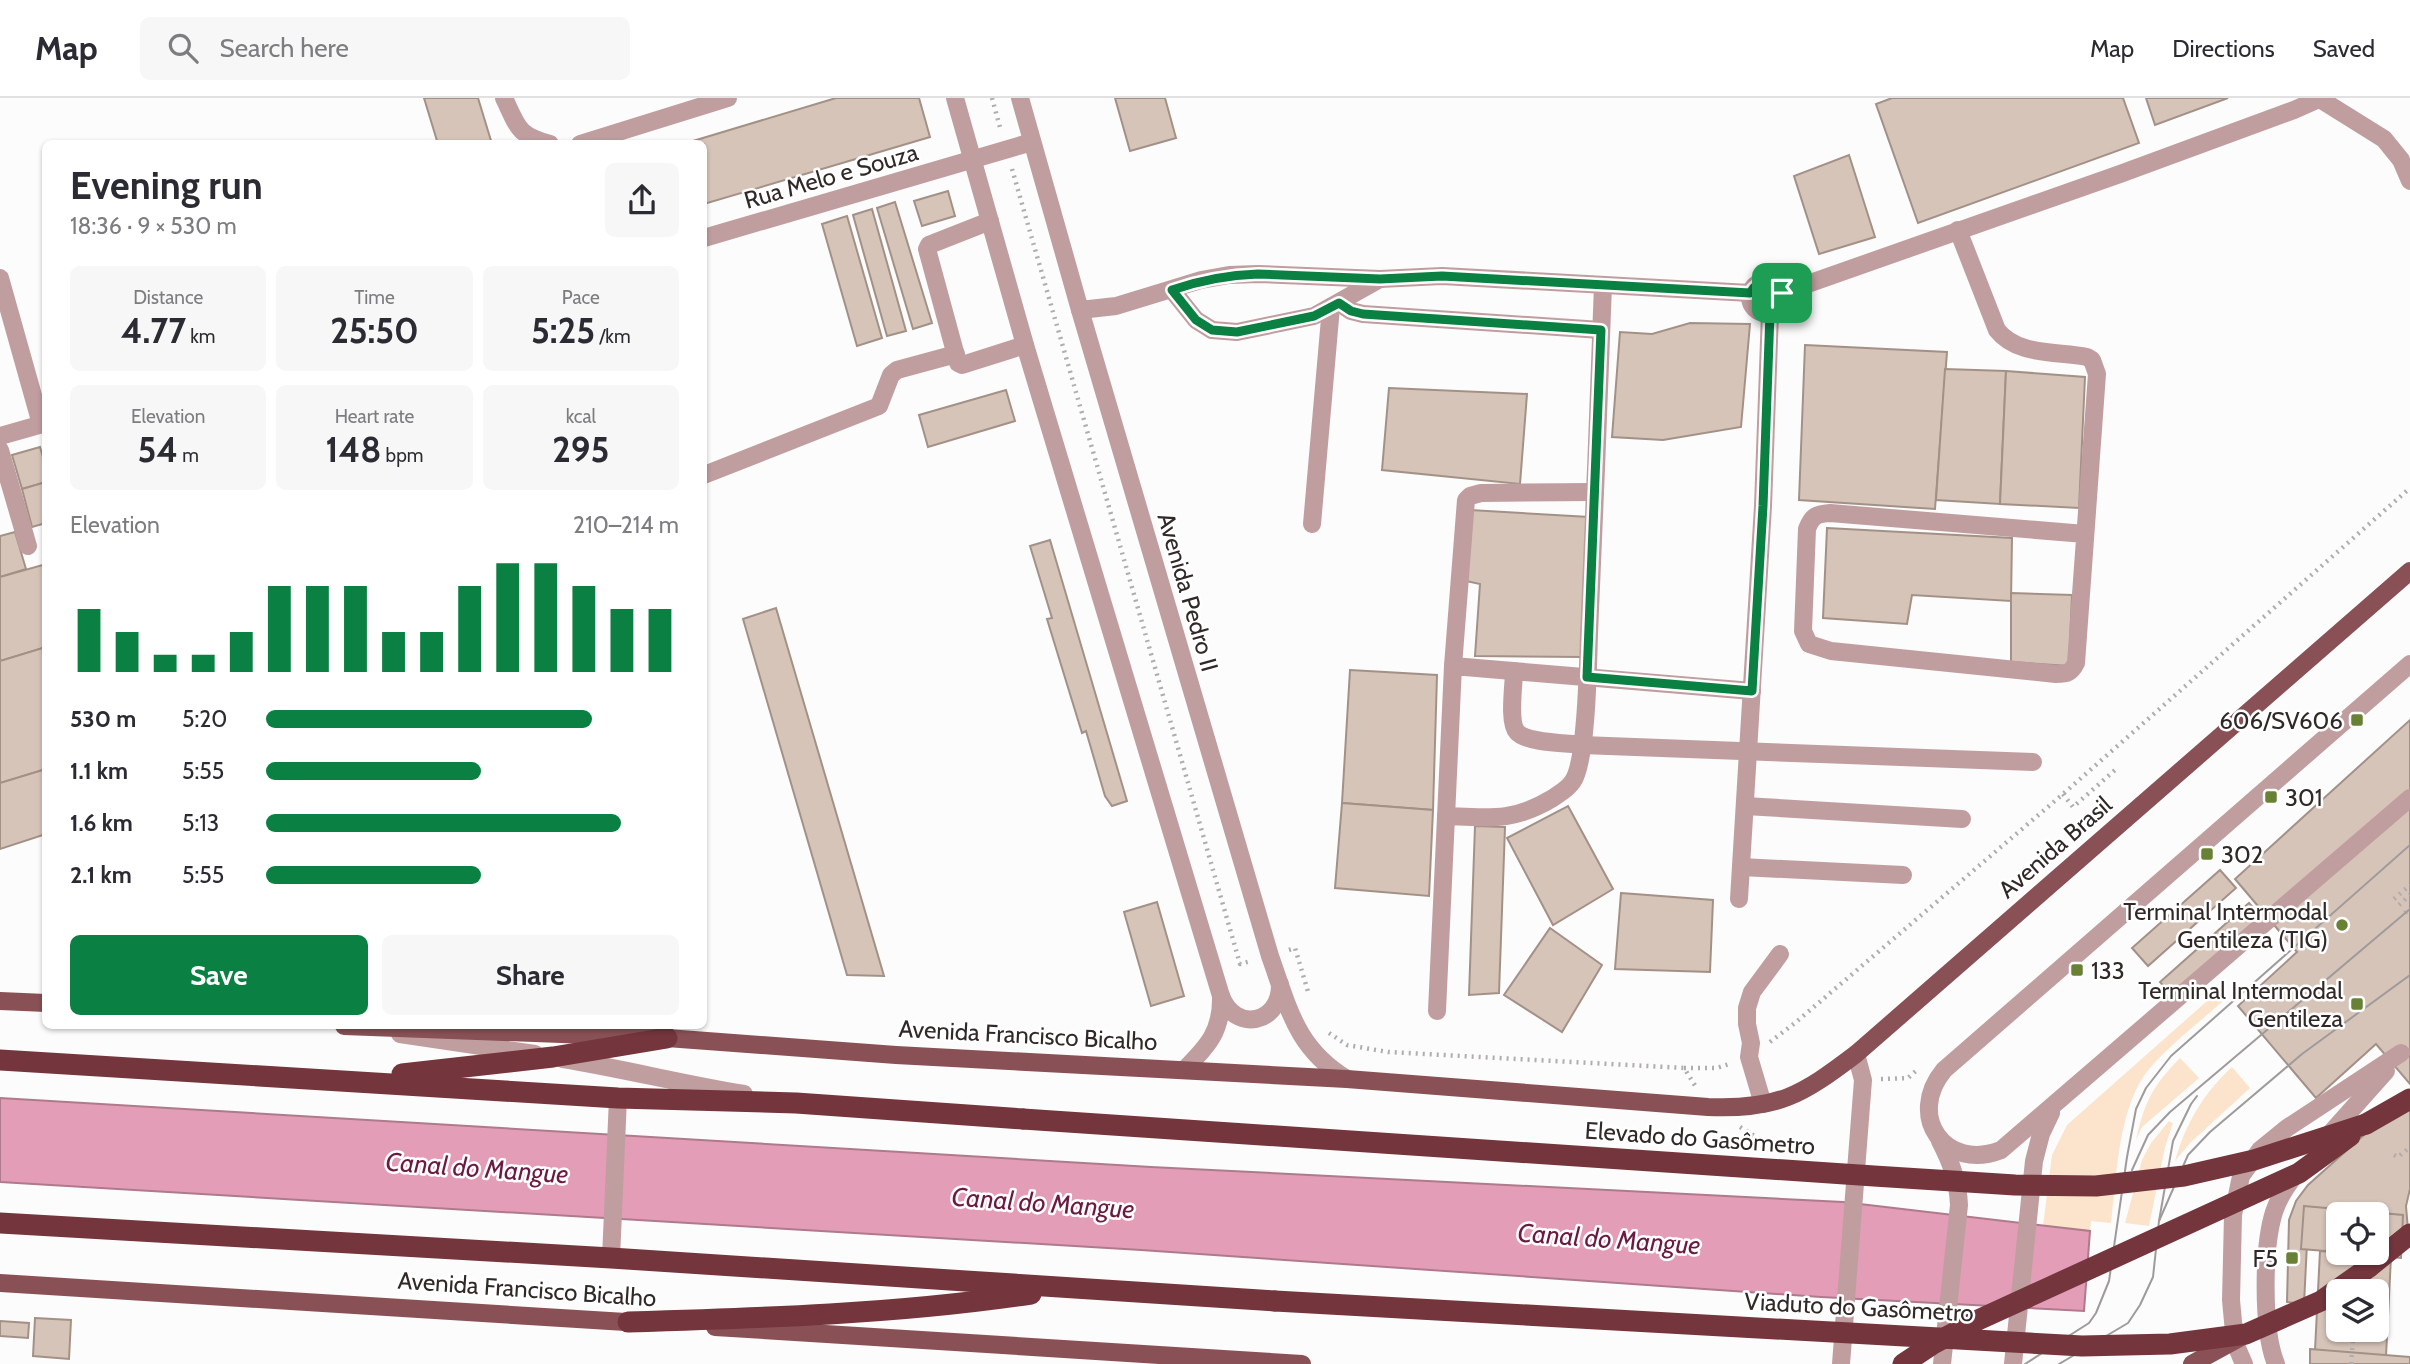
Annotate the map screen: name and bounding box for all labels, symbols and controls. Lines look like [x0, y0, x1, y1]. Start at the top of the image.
search box [140, 17, 630, 80]
text: Map [35, 28, 98, 68]
icon: search [164, 29, 202, 67]
text: Search here [220, 32, 349, 64]
text: Map [2090, 34, 2134, 63]
text: Directions [2172, 34, 2275, 63]
text: Saved [2313, 34, 2375, 63]
street label: Rua Melo e Souza [741, 137, 922, 215]
text: Evening run [70, 162, 263, 209]
button: share [605, 163, 679, 237]
text: 18:36 · 9 × 530 m [70, 212, 237, 240]
pin [1752, 263, 1812, 323]
icon: arrive [1763, 274, 1801, 312]
text: Distance [133, 286, 203, 309]
text: Time [354, 286, 395, 309]
text: Pace [562, 286, 600, 309]
text: 4.77 [121, 309, 186, 352]
text: 25:50 [330, 309, 419, 352]
text: 5:25 [531, 309, 595, 352]
text: km [186, 325, 216, 348]
text: /km [595, 325, 631, 348]
text: Elevation [131, 405, 205, 428]
text: Heart rate [335, 405, 414, 428]
text: kcal [566, 405, 596, 428]
text: 54 [137, 428, 178, 471]
text: 148 [326, 428, 381, 471]
text: 295 [552, 428, 609, 471]
text: m [178, 444, 199, 467]
text: bpm [381, 444, 423, 467]
street label: Avenida Pedro II [1151, 509, 1225, 675]
text: Elevation [70, 511, 160, 539]
text: 210–214 m [573, 511, 679, 539]
text: 530 m [70, 705, 136, 733]
text: 5:20 [182, 705, 227, 733]
place label: 606/SV606 [2219, 706, 2343, 735]
marker: 606/SV606 [2349, 712, 2365, 728]
text: 1.1 km [70, 757, 128, 785]
text: 5:55 [182, 757, 224, 785]
place label: 301 [2285, 783, 2323, 812]
marker: 301 [2263, 789, 2279, 805]
street label: Avenida Brasil [1993, 790, 2118, 904]
text: 1.6 km [70, 809, 133, 837]
text: 5:13 [182, 809, 219, 837]
place label: 302 [2221, 840, 2263, 869]
marker: 302 [2199, 846, 2215, 862]
text: 2.1 km [70, 861, 132, 889]
text: 5:55 [182, 861, 224, 889]
place label: Terminal Intermodal Gentileza (TIG) [2123, 897, 2328, 954]
marker: Terminal Intermodal Gentileza (TIG) [2334, 917, 2350, 933]
button: Save [70, 935, 368, 1015]
button: Share [382, 935, 679, 1015]
place label: 133 [2091, 956, 2125, 985]
marker: 133 [2069, 962, 2085, 978]
place label: Terminal Intermodal Gentileza [2138, 976, 2343, 1033]
marker: Terminal Intermodal Gentileza [2349, 996, 2365, 1012]
street label: Avenida Francisco Bicalho [898, 1014, 1158, 1056]
street label: Elevado do Gasômetro [1584, 1115, 1816, 1161]
water label: Canal do Mangue [385, 1146, 570, 1190]
water label: Canal do Mangue [951, 1181, 1136, 1225]
map controls [2326, 1202, 2389, 1342]
button: locate [2326, 1202, 2389, 1265]
water label: Canal do Mangue [1517, 1217, 1702, 1261]
place label: F5 [2252, 1244, 2278, 1273]
marker: F5 [2284, 1250, 2300, 1266]
street label: Avenida Francisco Bicalho [397, 1265, 657, 1313]
button: layers [2326, 1279, 2389, 1342]
street label: Viaduto do Gasômetro [1744, 1287, 1974, 1327]

